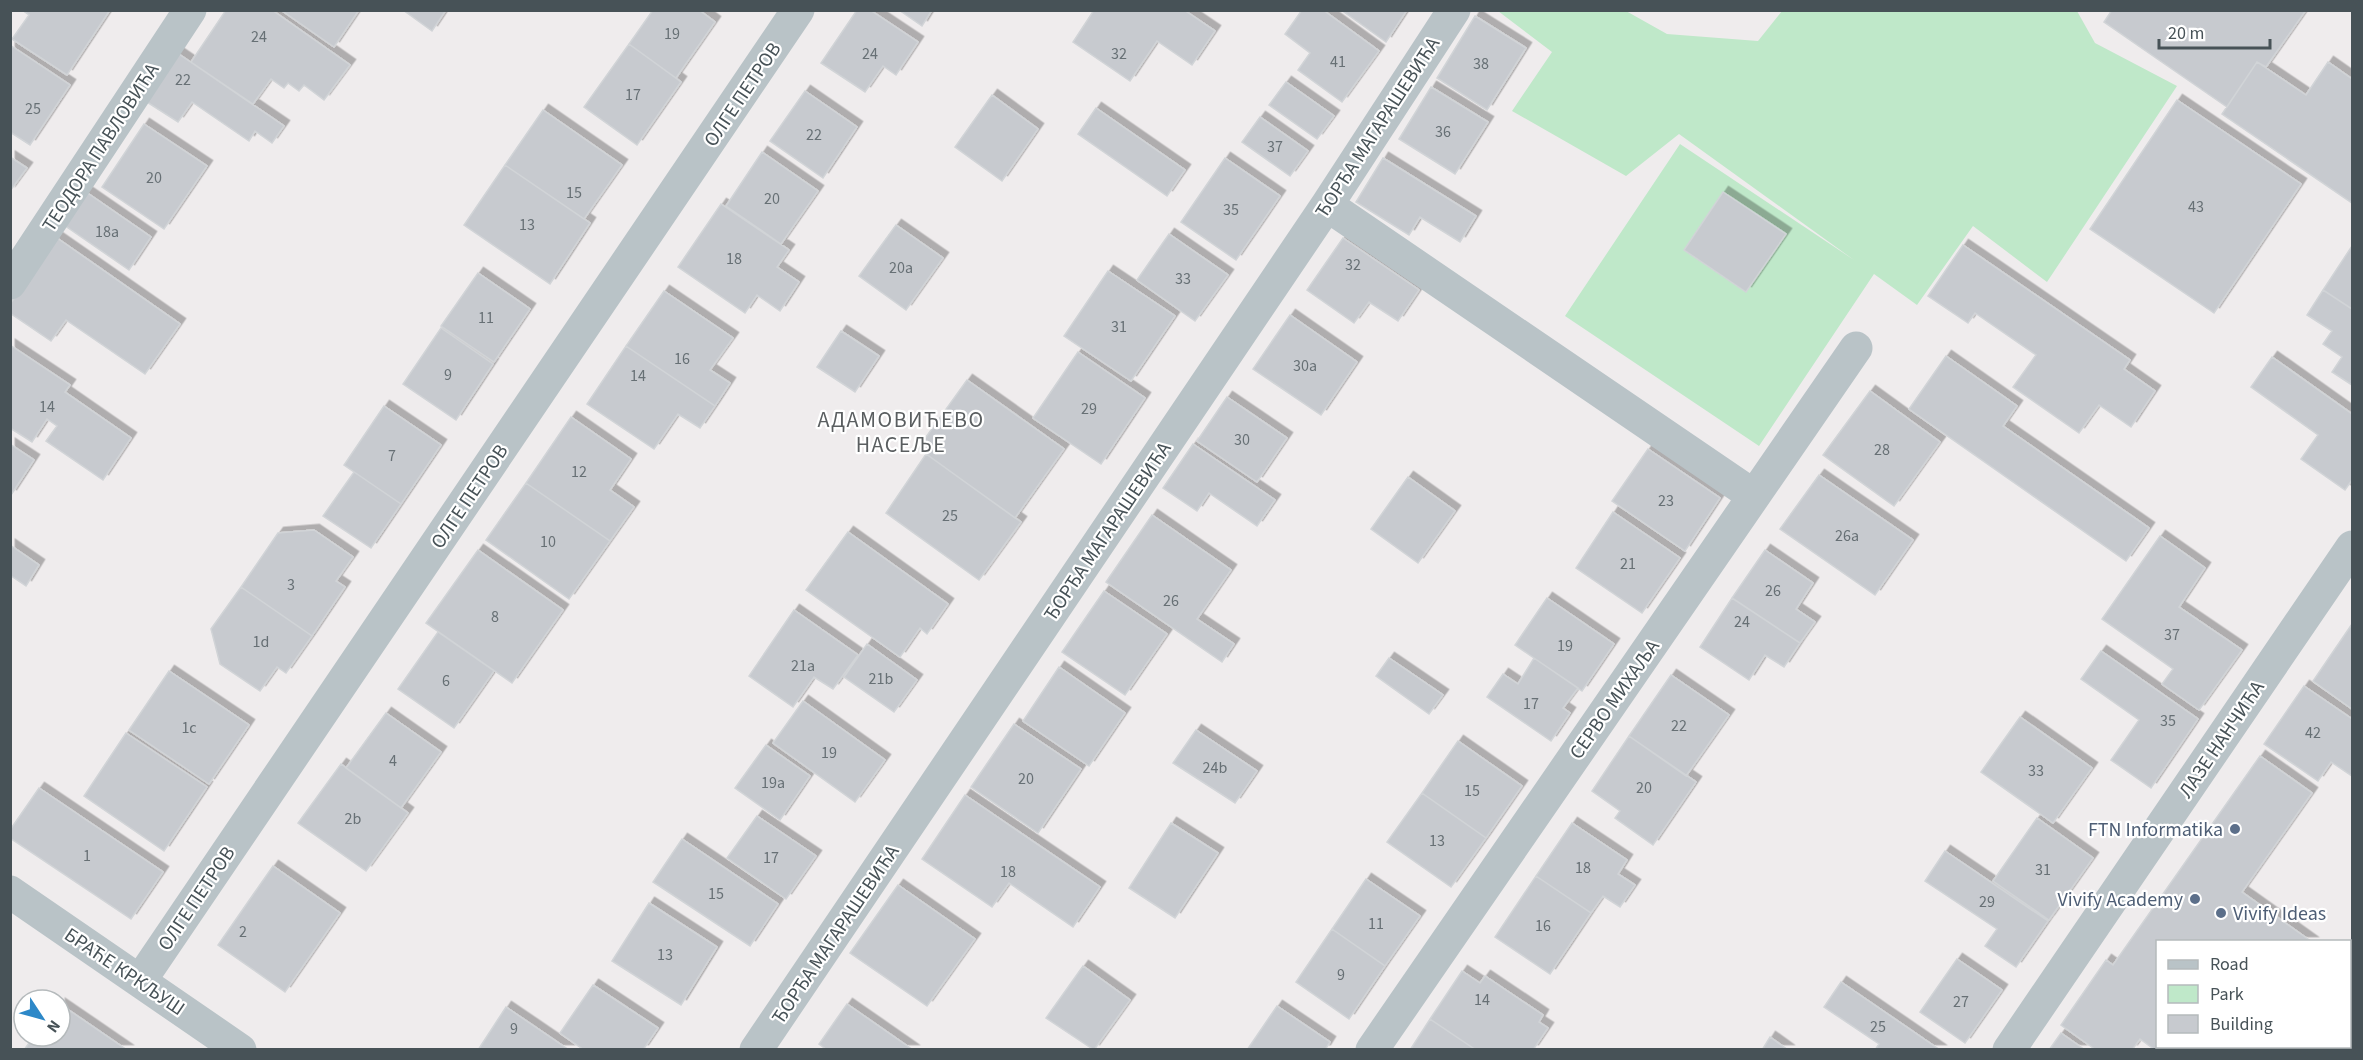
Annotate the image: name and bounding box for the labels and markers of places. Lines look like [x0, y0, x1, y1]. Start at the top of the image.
place label: FTN Informatika [2088, 816, 2223, 844]
marker: FTN Informatika [2228, 822, 2242, 836]
place label: Vivify Academy [2058, 886, 2184, 914]
marker: Vivify Academy [2188, 892, 2202, 906]
place label: Vivify Ideas [2233, 900, 2326, 928]
marker: Vivify Ideas [2214, 906, 2228, 920]

